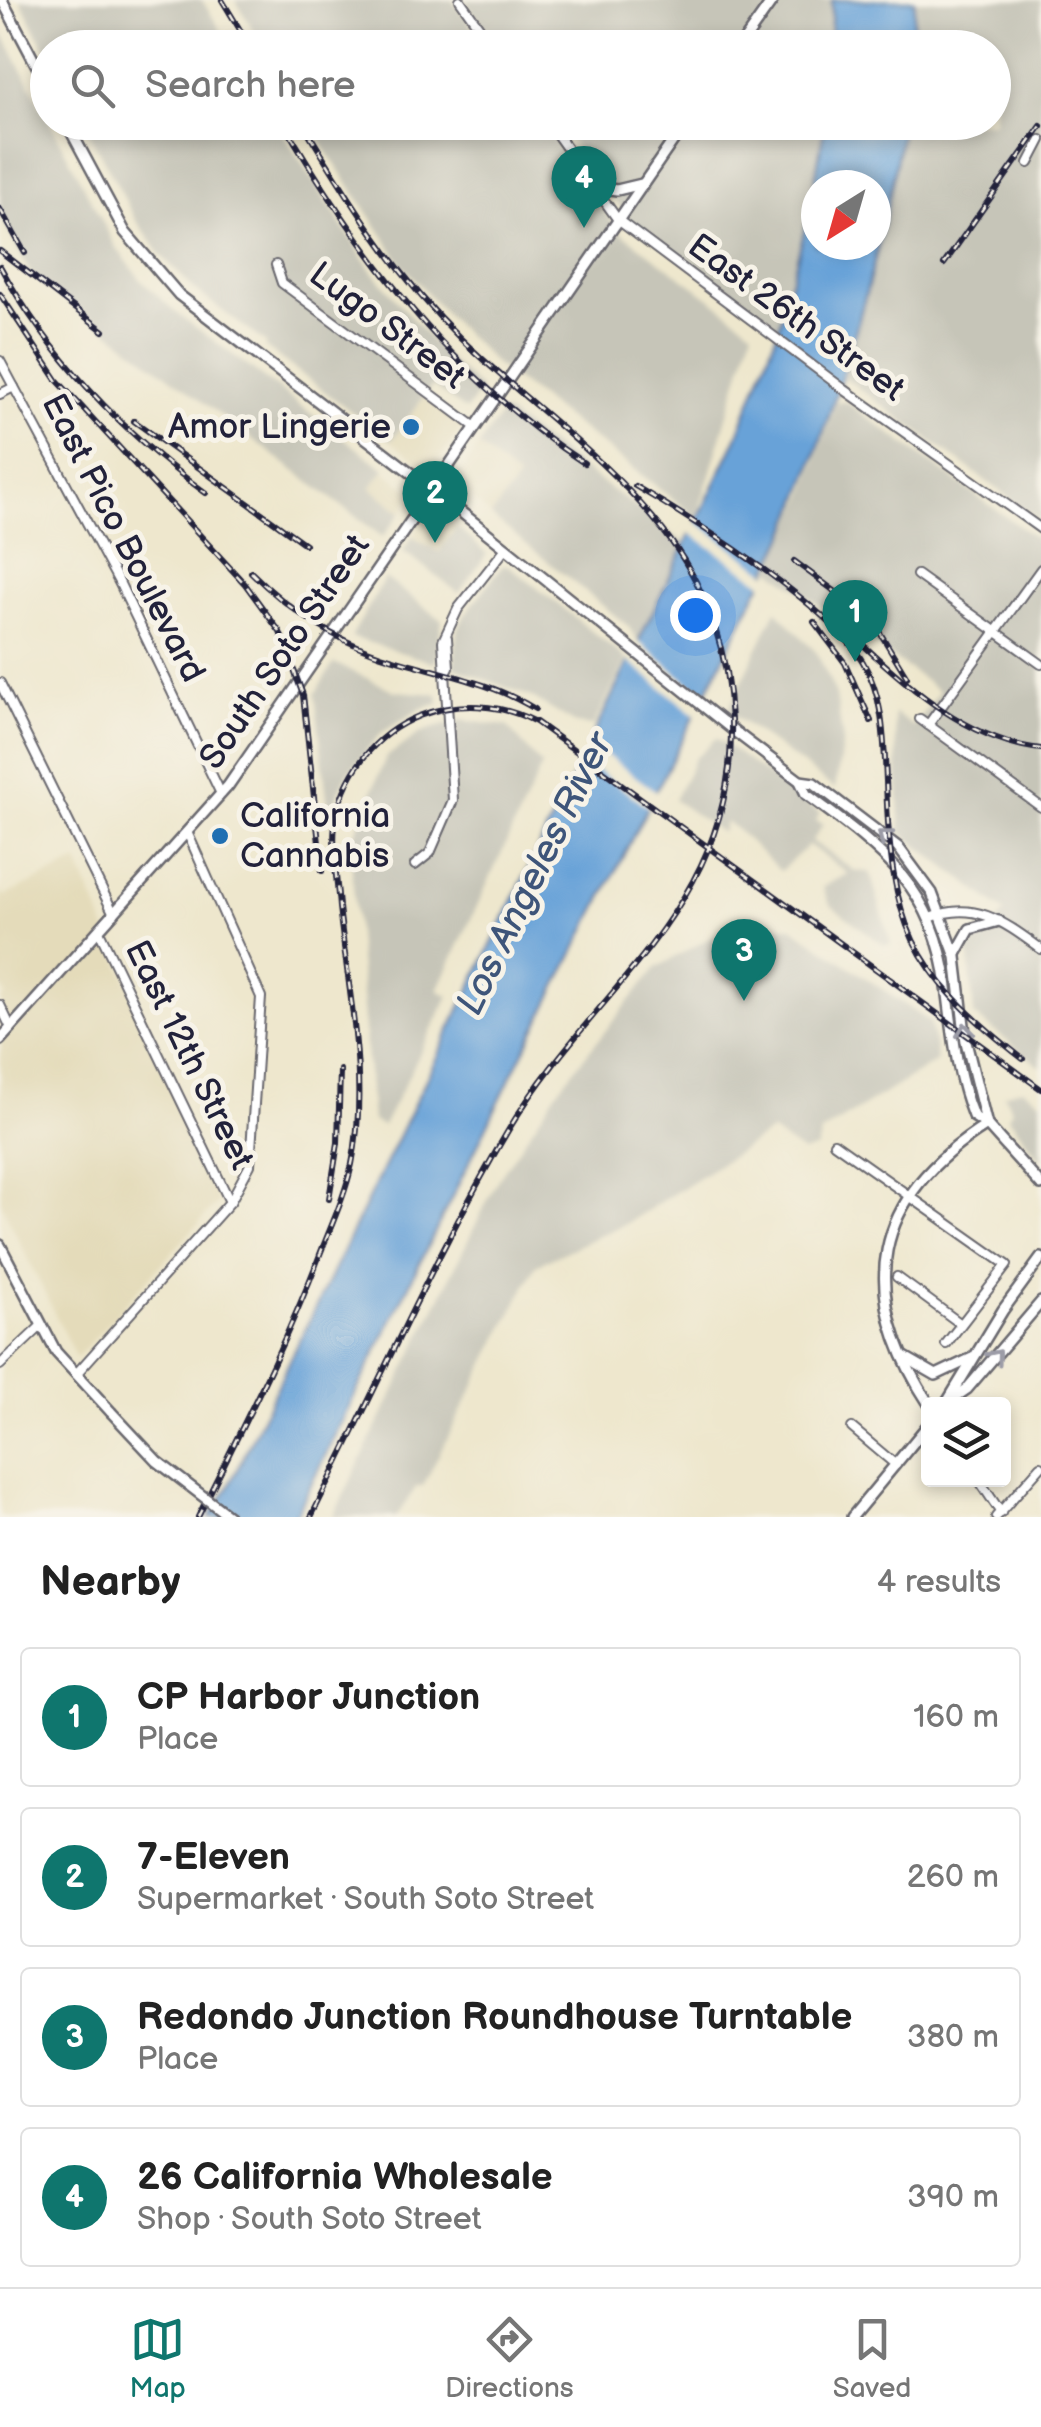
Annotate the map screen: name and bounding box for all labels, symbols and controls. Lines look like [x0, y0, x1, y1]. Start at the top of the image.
search box [30, 30, 1011, 140]
icon: search [65, 58, 120, 113]
text: Search here [145, 63, 356, 108]
pin: 4 [552, 146, 616, 228]
north arrow [801, 170, 891, 260]
street label: East 26th Street [679, 225, 913, 411]
street label: Lugo Street [300, 253, 474, 399]
street label: East Pico Boulevard [32, 387, 214, 689]
place label: Amor Lingerie [168, 406, 391, 449]
marker: Amor Lingerie [400, 416, 422, 438]
pin: 2 [402, 460, 468, 543]
street label: South Soto Street [191, 526, 380, 778]
pin: 1 [822, 580, 888, 662]
your location [670, 590, 721, 641]
water label: Los Angeles River [447, 724, 624, 1022]
place label: California Cannabis [240, 795, 390, 878]
marker: California Cannabis [209, 825, 231, 847]
one-way arrow [877, 830, 895, 848]
pin: 3 [712, 918, 776, 1001]
street label: East 12th Street [115, 933, 263, 1177]
one-way arrow [955, 1022, 976, 1038]
one-way arrow [984, 1349, 1002, 1367]
map controls [921, 1397, 1011, 1487]
button: layers [921, 1397, 1011, 1487]
text: Nearby [40, 1557, 180, 1608]
text: 4 results [877, 1563, 1001, 1602]
text: CP Harbor Junction [137, 1675, 480, 1720]
text: 1 [68, 1698, 81, 1737]
text: 160 m [913, 1698, 999, 1737]
text: Place [137, 1720, 218, 1759]
text: 7-Eleven [137, 1835, 290, 1880]
text: 2 [65, 1858, 84, 1897]
text: 260 m [907, 1858, 999, 1897]
text: Supermarket · South Soto Street [137, 1880, 594, 1919]
text: Redondo Junction Roundhouse Turntable [137, 1995, 852, 2040]
text: 3 [65, 2018, 84, 2057]
text: 380 m [907, 2018, 999, 2057]
text: Place [137, 2040, 218, 2079]
text: 26 California Wholesale [137, 2155, 553, 2200]
text: 4 [65, 2178, 84, 2217]
text: 390 m [907, 2178, 999, 2217]
text: Shop · South Soto Street [137, 2200, 482, 2239]
tab: Map [130, 2312, 186, 2405]
tab: Directions [445, 2312, 574, 2405]
tab: Saved [833, 2312, 911, 2405]

